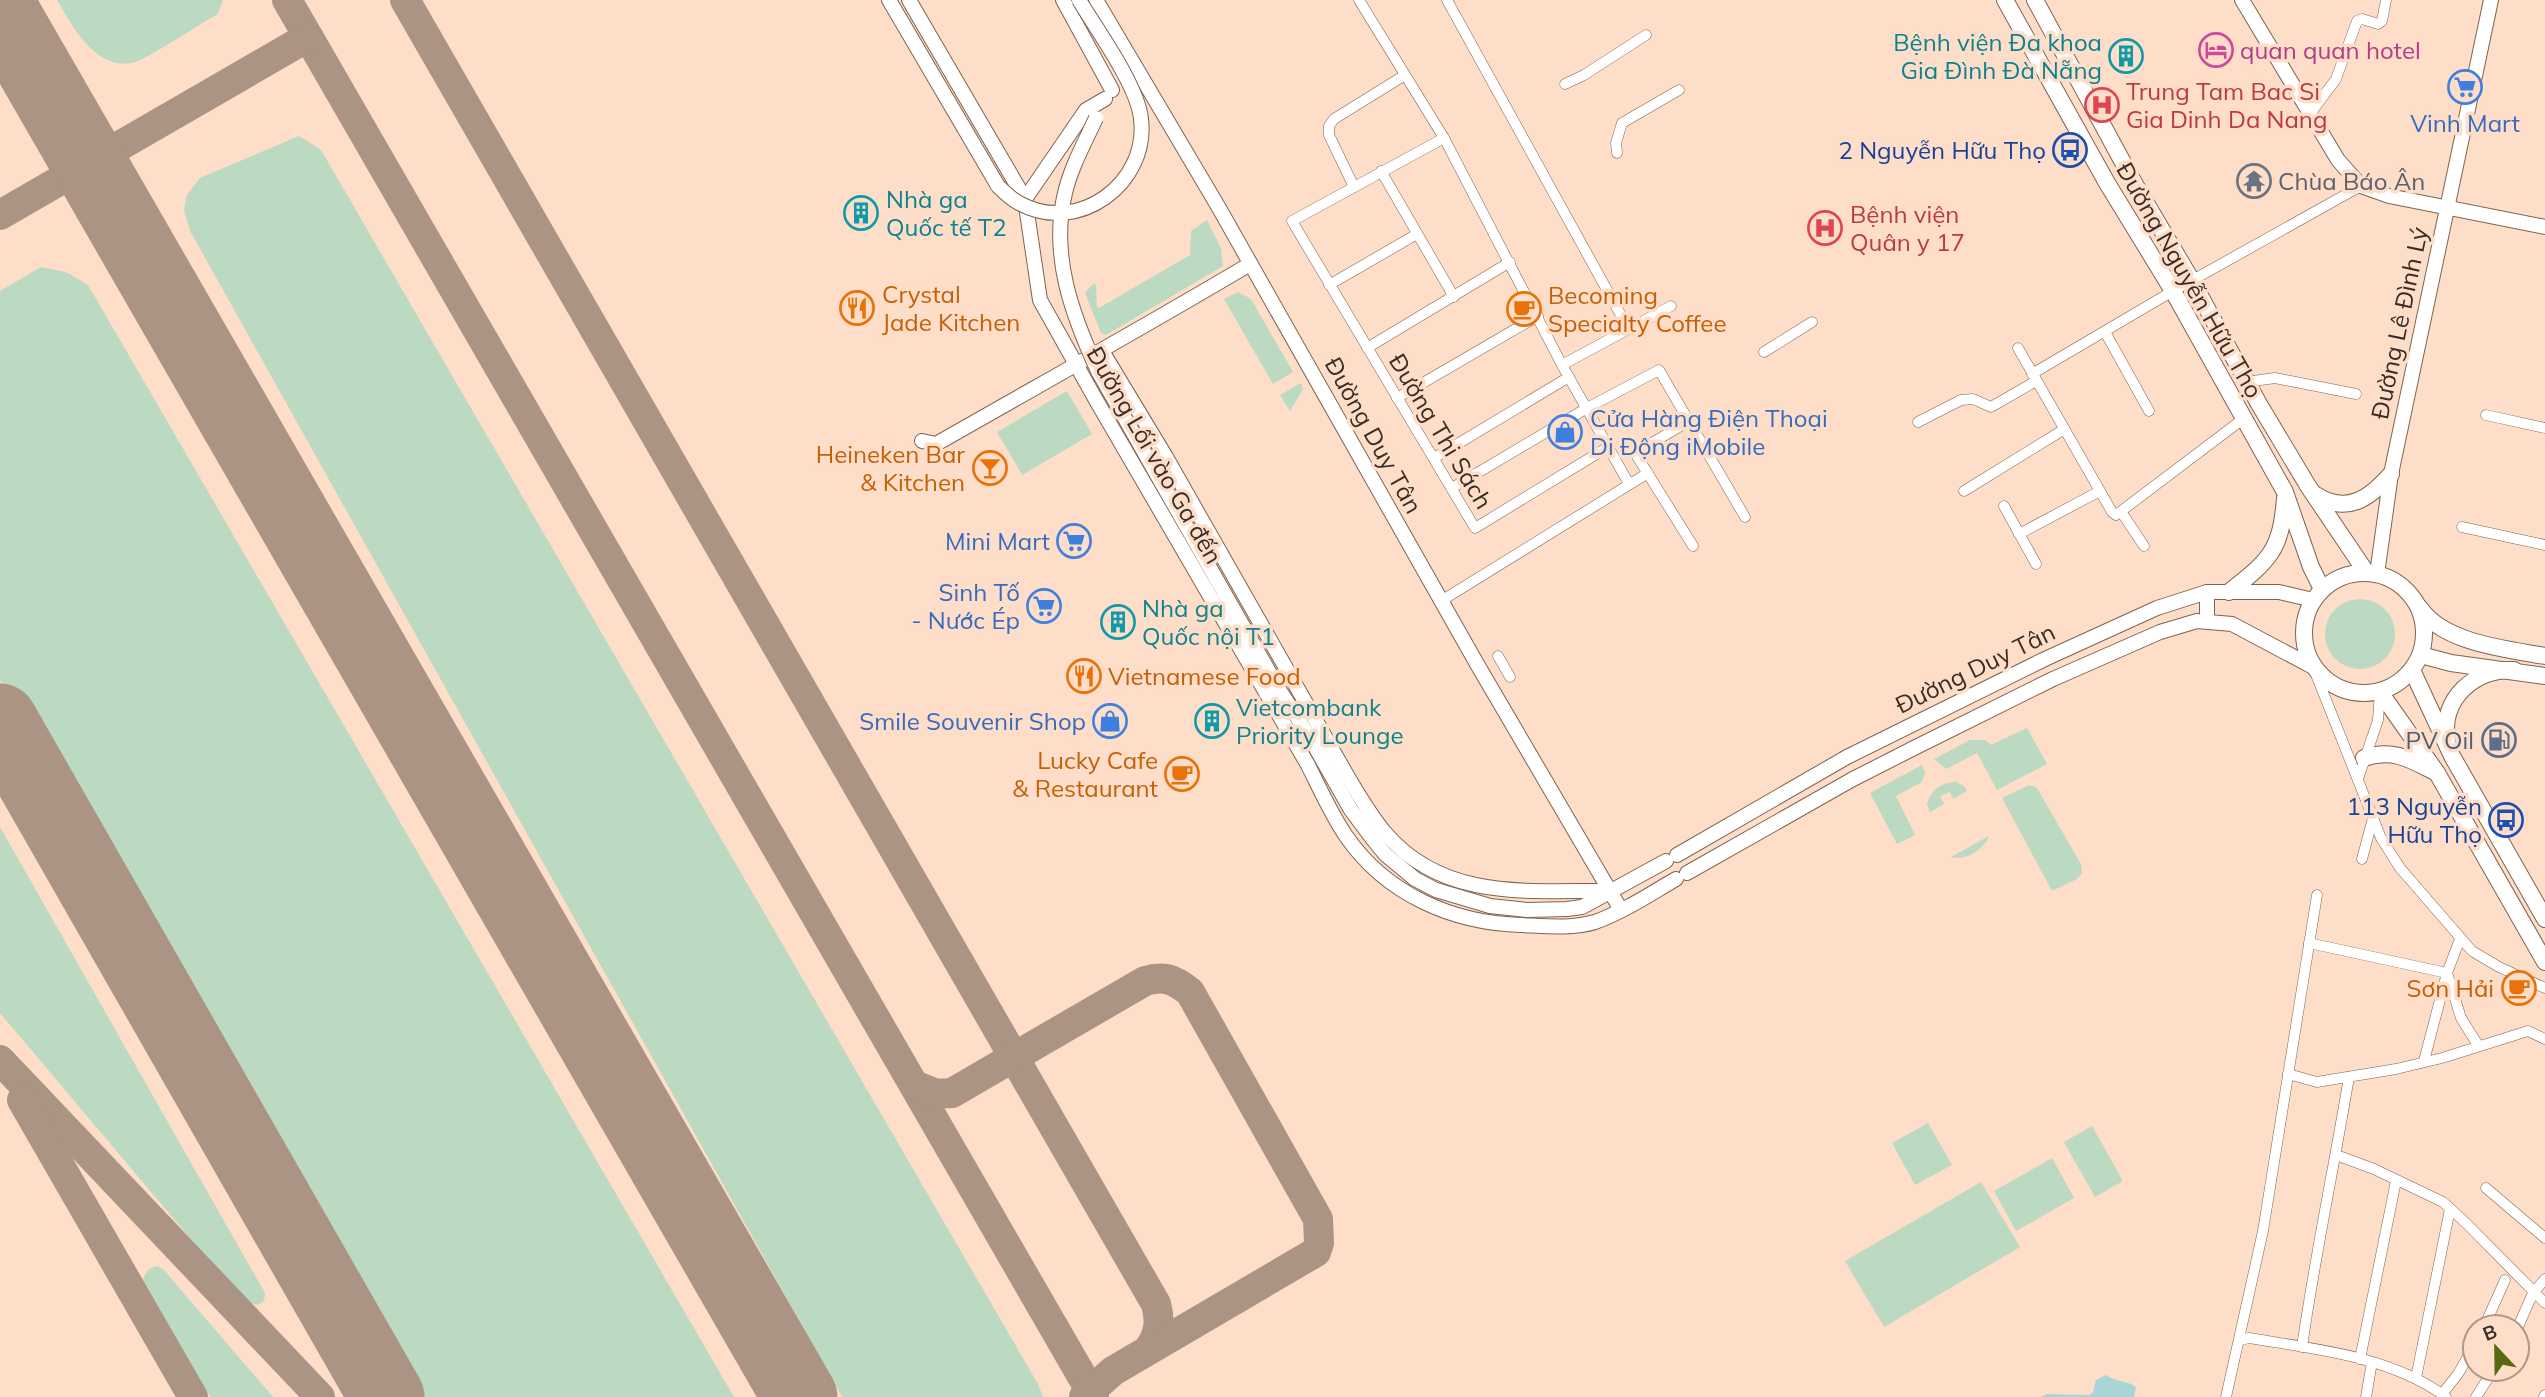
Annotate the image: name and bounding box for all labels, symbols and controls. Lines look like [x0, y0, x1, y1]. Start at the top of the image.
place label: Bệnh viện Đa khoa Gia Đình Đà Nẵng [1893, 27, 2102, 85]
hotel icon: quan quan hotel [2197, 31, 2235, 69]
place label: quan quan hotel [2240, 35, 2421, 65]
building icon: Bệnh viện Đa khoa Gia Đình Đà Nẵng [2107, 37, 2145, 75]
supermarket icon: Vinh Mart [2446, 68, 2484, 106]
place label: Trung Tam Bac Si Gia Dinh Da Nang [2126, 76, 2327, 134]
hospital icon: Trung Tam Bac Si Gia Dinh Da Nang [2083, 86, 2121, 124]
place label: Vinh Mart [2410, 108, 2520, 138]
bus stop icon: 2 Nguyễn Hữu Thọ [2051, 131, 2089, 169]
place label: 2 Nguyễn Hữu Thọ [1839, 135, 2046, 165]
street label: Đường Nguyễn Hữu Thọ [2110, 157, 2270, 403]
temple icon: Chùa Báo Ân [2235, 162, 2273, 200]
place label: Chùa Báo Ân [2278, 166, 2425, 196]
place label: Nhà ga Quốc tế T2 [886, 184, 1007, 242]
building icon: Nhà ga Quốc tế T2 [842, 194, 880, 232]
place label: Bệnh viện Quân y 17 [1850, 199, 1965, 257]
hospital icon: Bệnh viện Quân y 17 [1806, 209, 1844, 247]
street label: Đường Lê Đình Lý [2364, 224, 2434, 422]
place label: Crystal Jade Kitchen [882, 279, 1020, 337]
place label: Becoming Specialty Coffee [1548, 280, 1726, 338]
restaurant icon: Crystal Jade Kitchen [838, 289, 876, 327]
cafe icon: Becoming Specialty Coffee [1505, 290, 1543, 328]
street label: Đường Lối vào Ga đến [1081, 341, 1229, 569]
street label: Đường Thi Sách [1383, 348, 1499, 514]
street label: Đường Duy Tân [1319, 352, 1429, 518]
place label: Cửa Hàng Điện Thoại Di Động iMobile [1590, 403, 1828, 461]
shop icon: Cửa Hàng Điện Thoại Di Động iMobile [1546, 413, 1584, 451]
place label: Heineken Bar & Kitchen [816, 439, 965, 497]
bar icon: Heineken Bar & Kitchen [971, 449, 1009, 487]
supermarket icon: Mini Mart [1055, 522, 1093, 560]
place label: Mini Mart [945, 526, 1050, 556]
place label: Sinh Tố - Nước Ép [911, 577, 1020, 635]
supermarket icon: Sinh Tố - Nước Ép [1025, 587, 1063, 625]
place label: Nhà ga Quốc nội T1 [1142, 593, 1275, 651]
building icon: Nhà ga Quốc nội T1 [1099, 603, 1137, 641]
street label: Đường Duy Tân [1890, 616, 2060, 720]
restaurant icon: Vietnamese Food [1065, 657, 1103, 695]
place label: Vietnamese Food [1108, 661, 1301, 691]
place label: Vietcombank Priority Lounge [1236, 692, 1404, 750]
shop icon: Smile Souvenir Shop [1091, 702, 1129, 740]
building icon: Vietcombank Priority Lounge [1193, 702, 1231, 740]
place label: Smile Souvenir Shop [859, 706, 1086, 736]
fuel station icon: PV Oil [2480, 721, 2518, 759]
place label: PV Oil [2405, 725, 2474, 755]
place label: Lucky Cafe & Restaurant [1012, 745, 1158, 803]
cafe icon: Lucky Cafe & Restaurant [1163, 755, 1201, 793]
place label: 113 Nguyễn Hữu Thọ [2347, 791, 2482, 849]
bus stop icon: 113 Nguyễn Hữu Thọ [2487, 801, 2525, 839]
cafe icon: Sơn Hải [2500, 969, 2538, 1007]
place label: Sơn Hải [2407, 973, 2494, 1003]
north arrow [2461, 1313, 2531, 1383]
text: B [2479, 1319, 2500, 1346]

